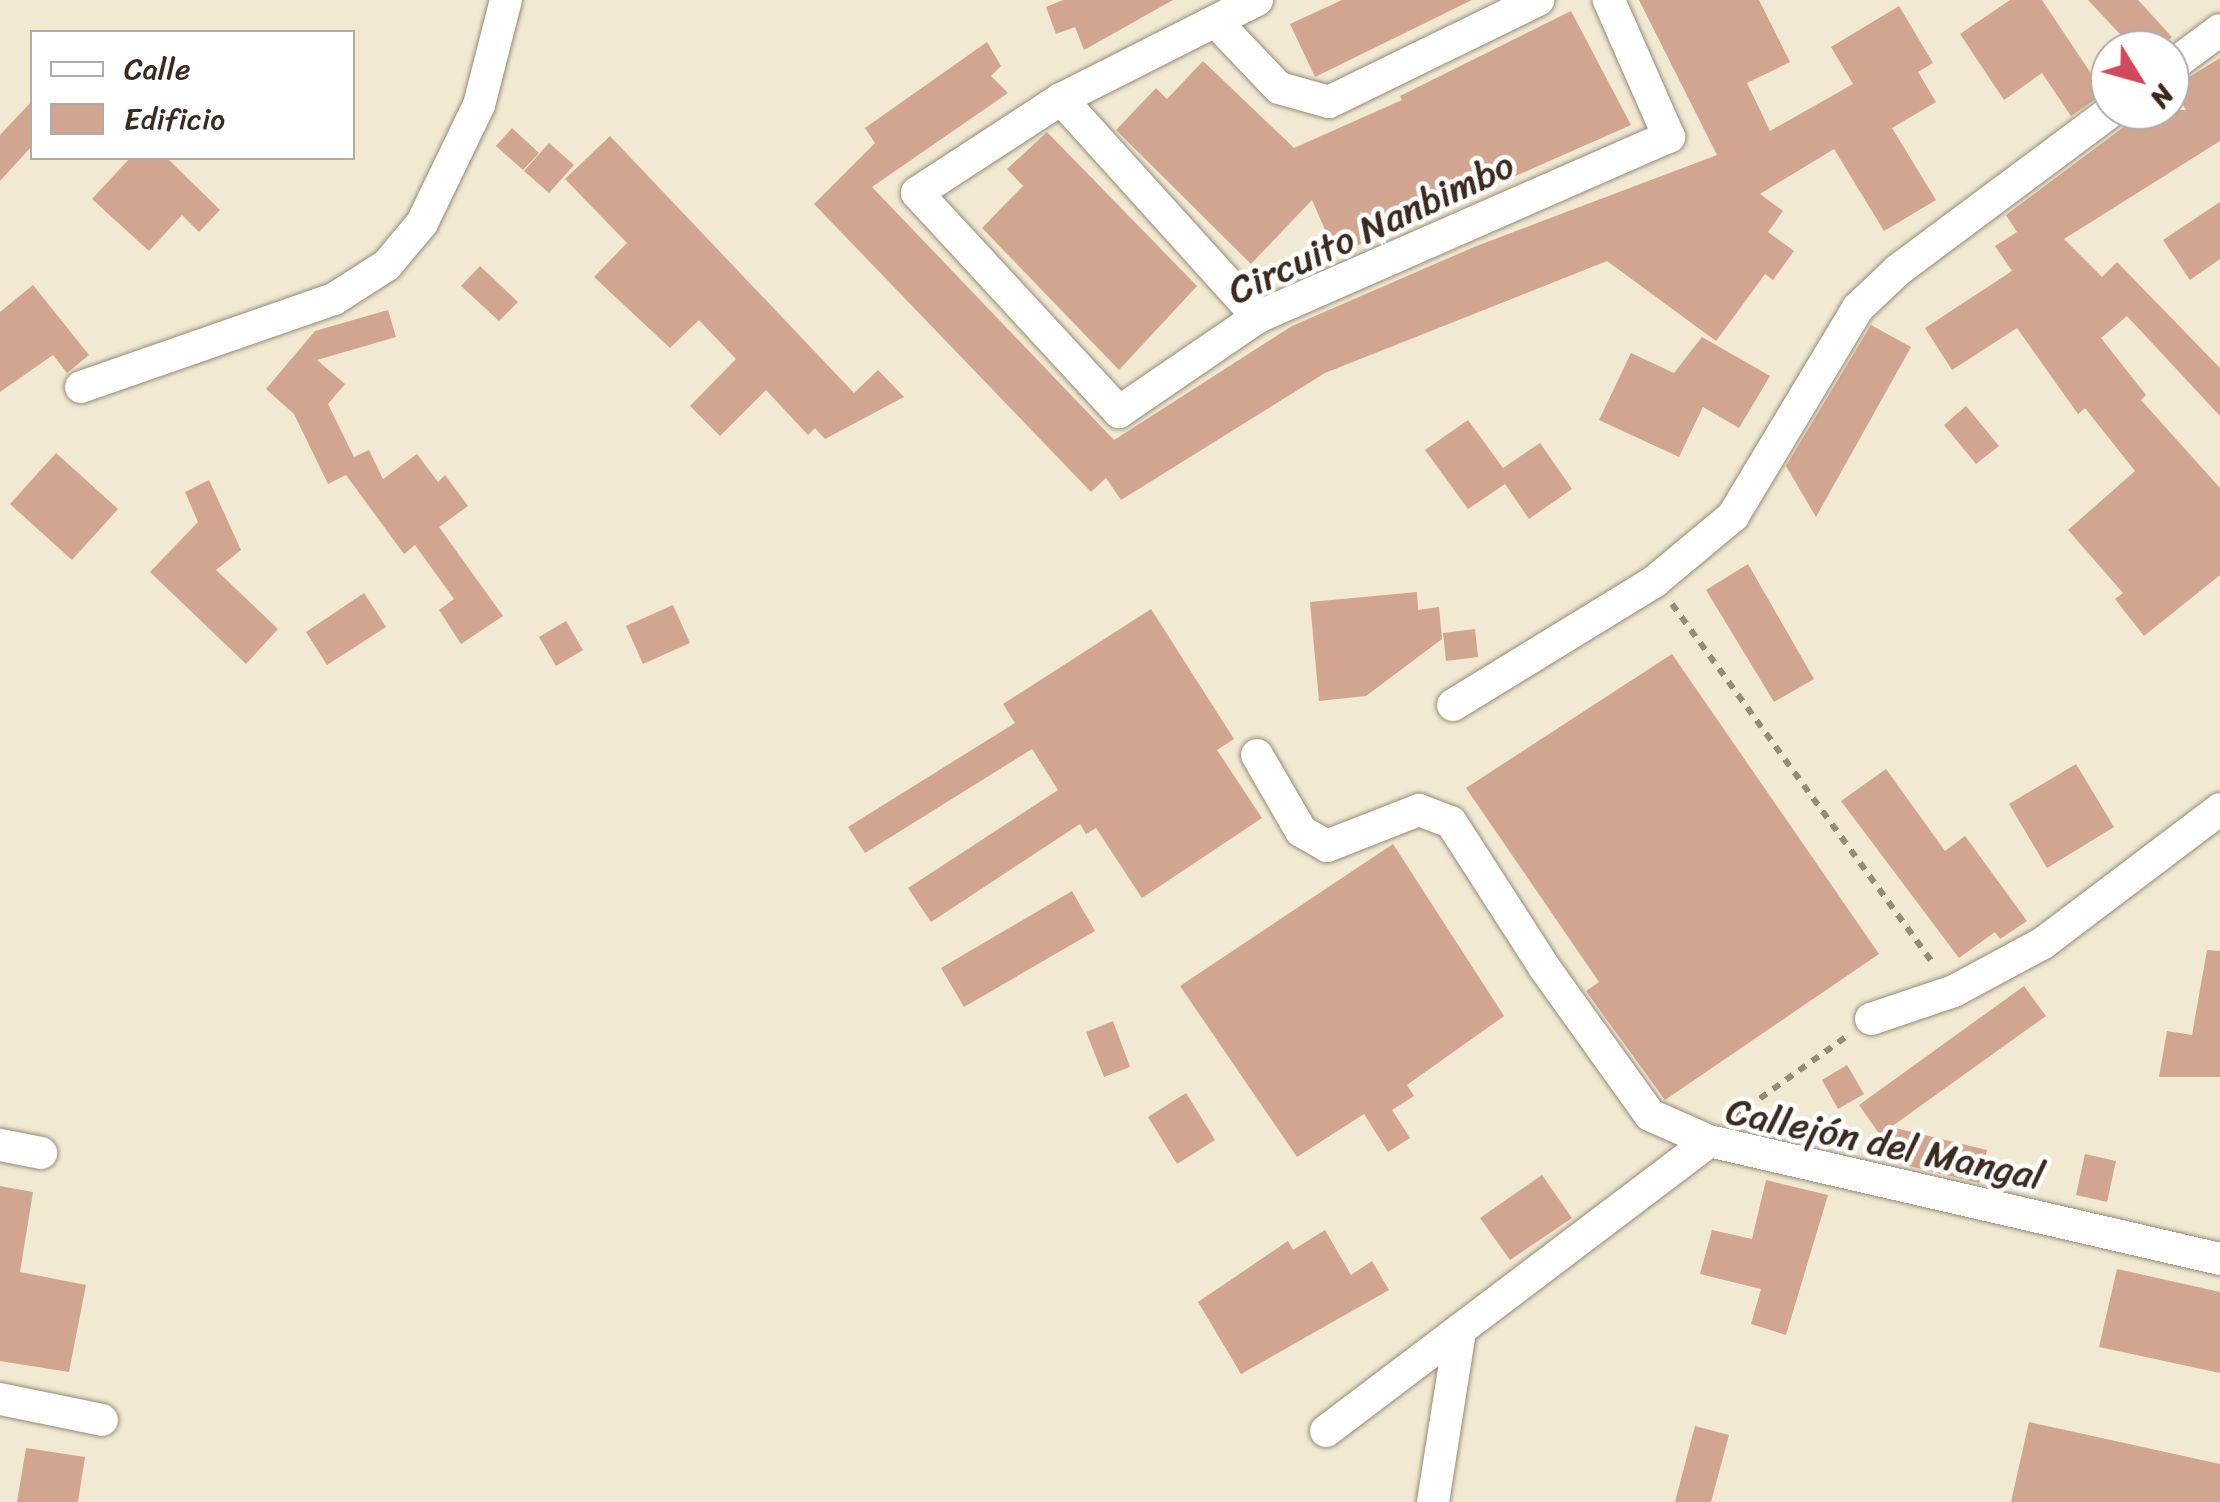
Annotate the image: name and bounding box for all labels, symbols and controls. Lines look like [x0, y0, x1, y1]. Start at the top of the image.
legend [30, 30, 355, 160]
north arrow [2090, 30, 2190, 130]
text: Calle [124, 42, 190, 96]
text: N [2137, 75, 2188, 120]
text: Edificio [124, 92, 225, 146]
street label: Circuito Nanbimbo [1221, 142, 1521, 314]
street label: Callejón del Mangal [1721, 1088, 2049, 1200]

